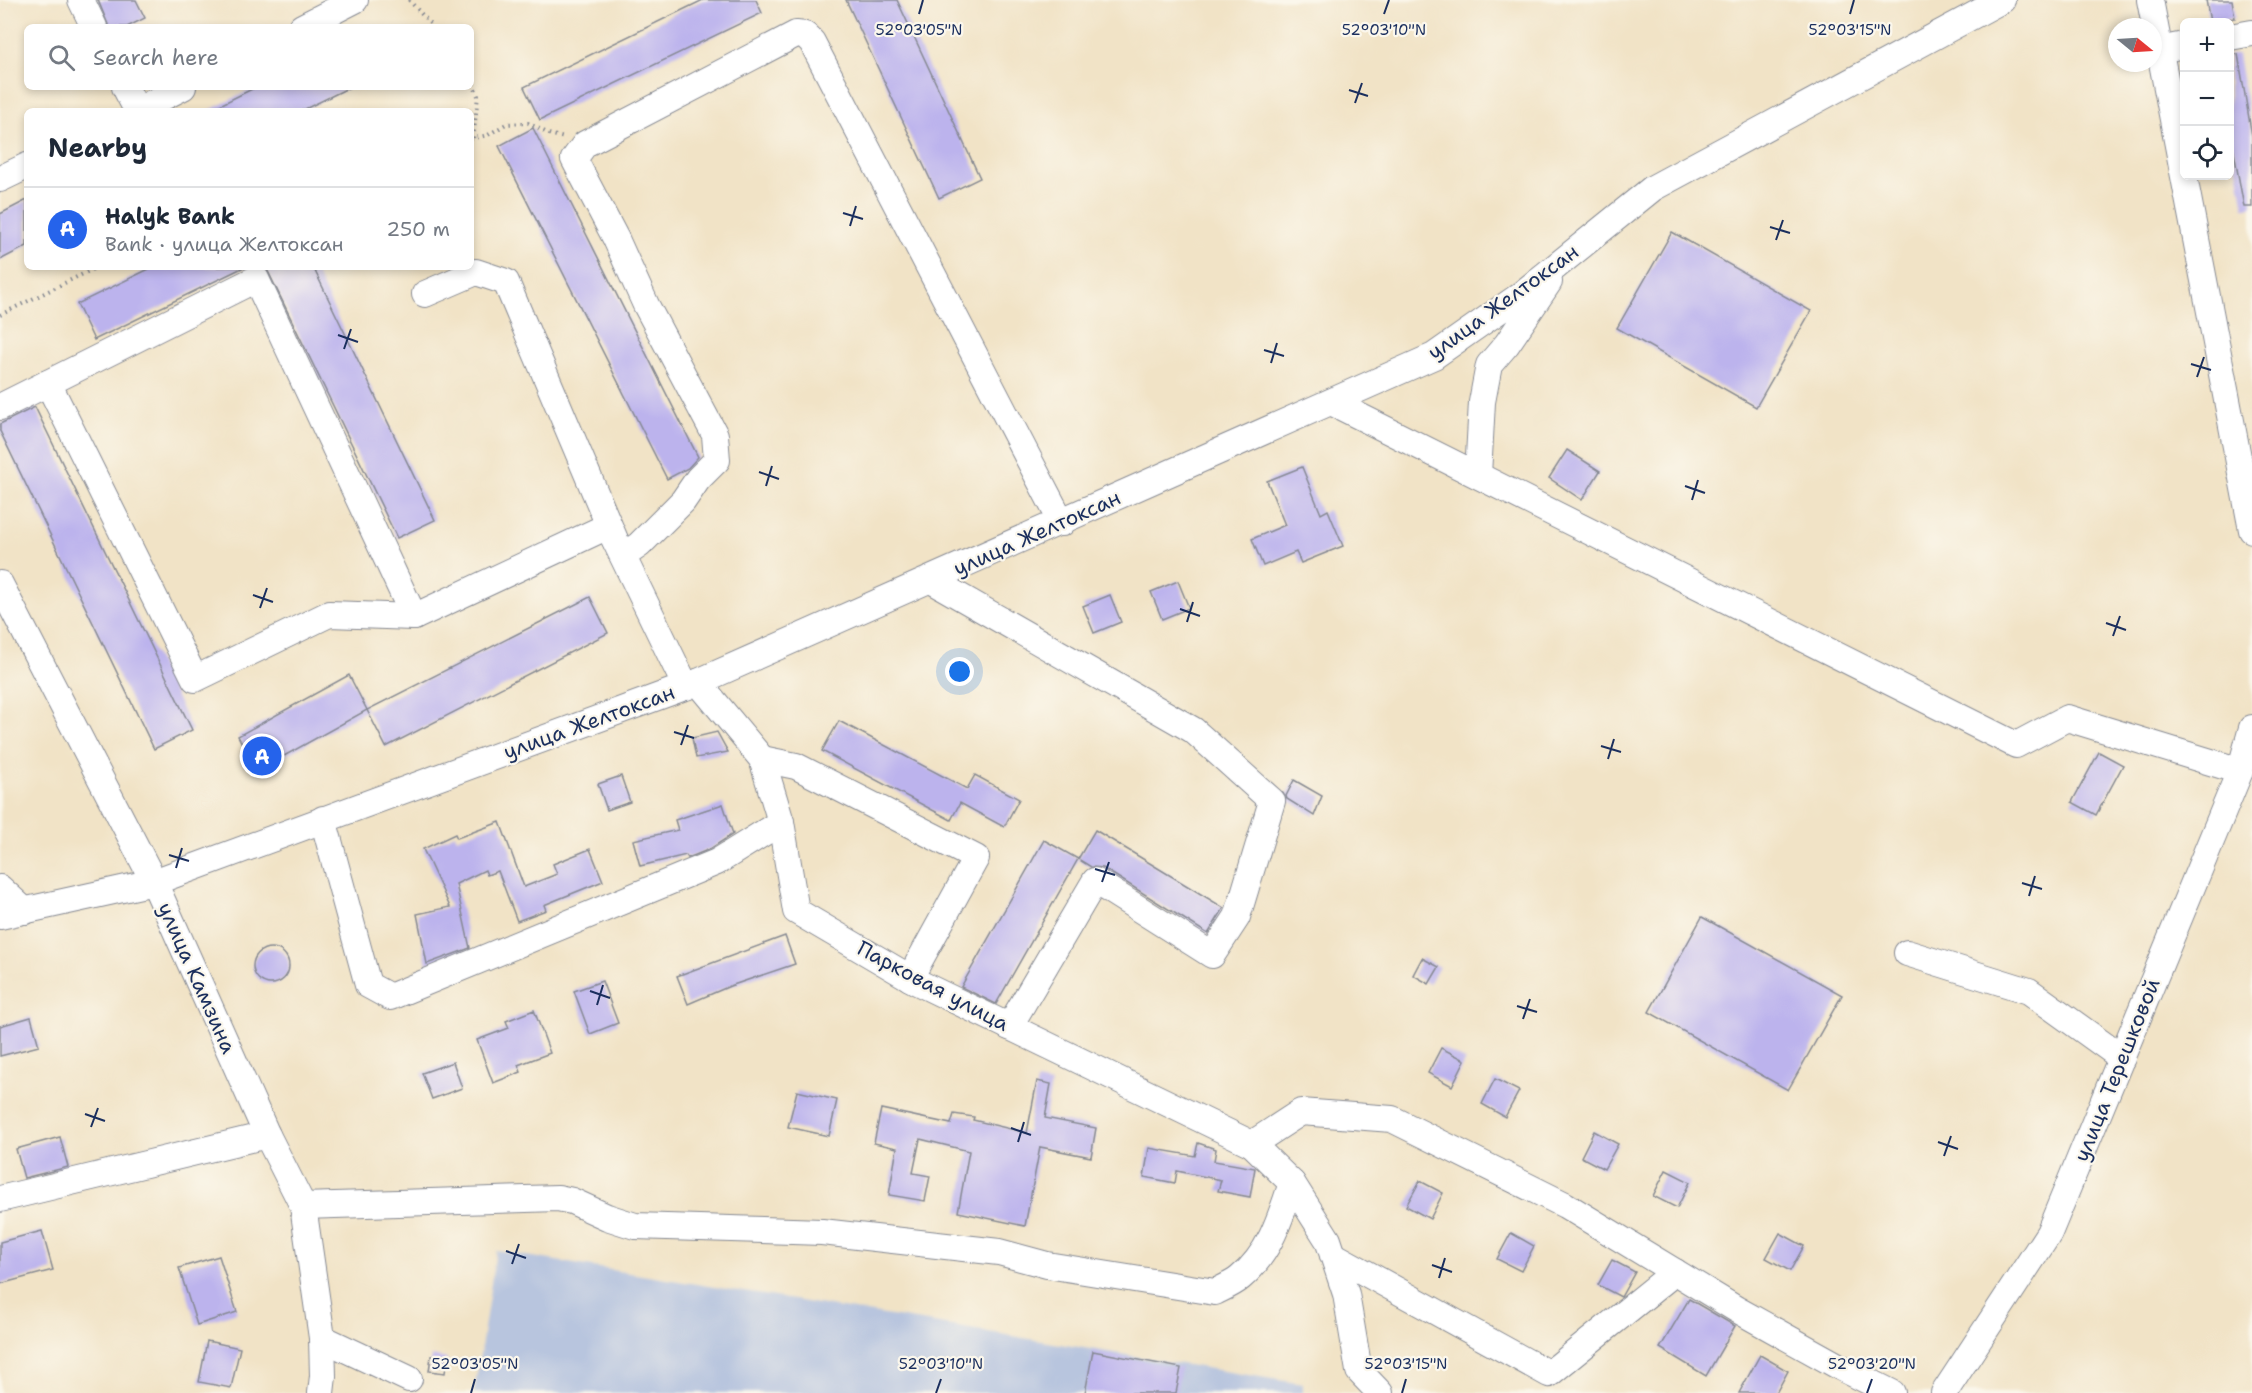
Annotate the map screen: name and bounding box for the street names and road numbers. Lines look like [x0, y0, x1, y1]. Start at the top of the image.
street label: улица Желтоксан [1422, 238, 1584, 366]
street label: улица Желтоксан [949, 484, 1125, 582]
street label: улица Желтоксан [500, 678, 678, 766]
street label: улица Камзина [151, 898, 243, 1058]
street label: Парковая улица [852, 934, 1014, 1038]
street label: улица Терешковой [2067, 974, 2167, 1166]

